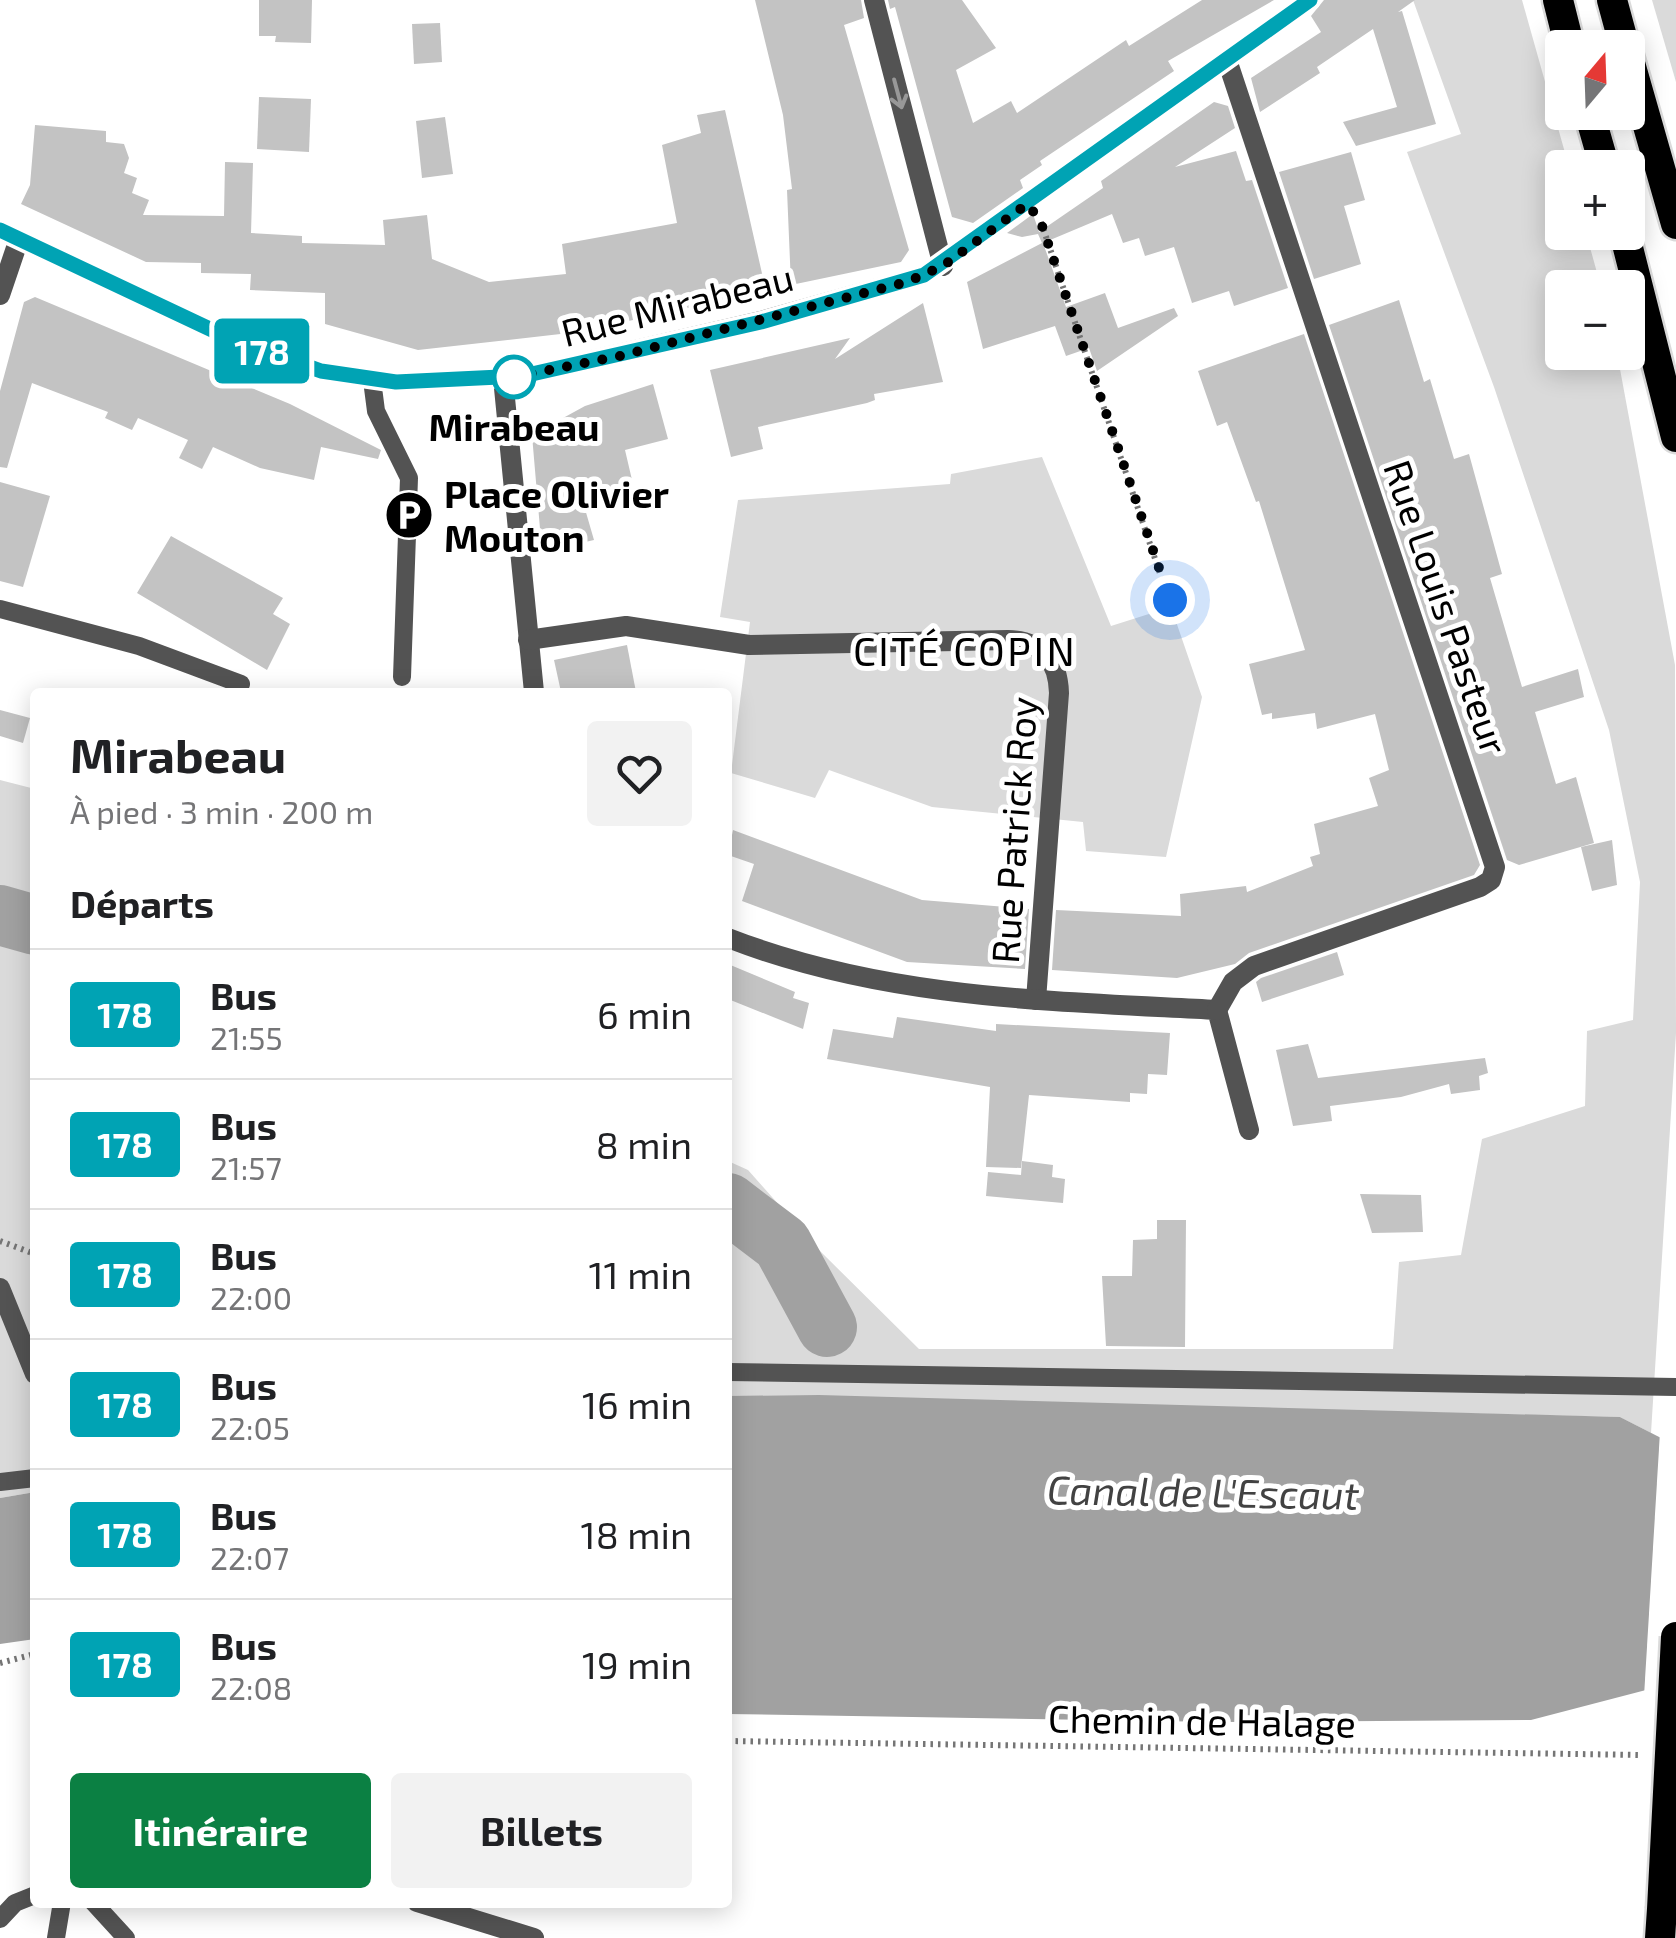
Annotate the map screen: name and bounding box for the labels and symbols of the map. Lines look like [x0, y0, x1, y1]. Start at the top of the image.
north arrow [1545, 30, 1645, 130]
one-way arrow [890, 78, 909, 109]
street label: Rue Mirabeau [556, 253, 798, 355]
line badge: 178 [204, 318, 320, 384]
marker: Mirabeau [493, 356, 535, 398]
place label: Mirabeau [428, 403, 600, 449]
street label: Rue Louis Pasteur [1375, 454, 1519, 760]
place label: Place Olivier Mouton [444, 470, 669, 560]
parking icon: Place Olivier Mouton [383, 489, 435, 541]
your location [1145, 575, 1195, 625]
district label: CITÉ COPIN [853, 626, 1077, 674]
street label: Rue Patrick Roy [981, 695, 1045, 965]
water label: Canal de L'Escaut [1047, 1464, 1360, 1518]
street label: Chemin de Halage [1048, 1694, 1356, 1746]

